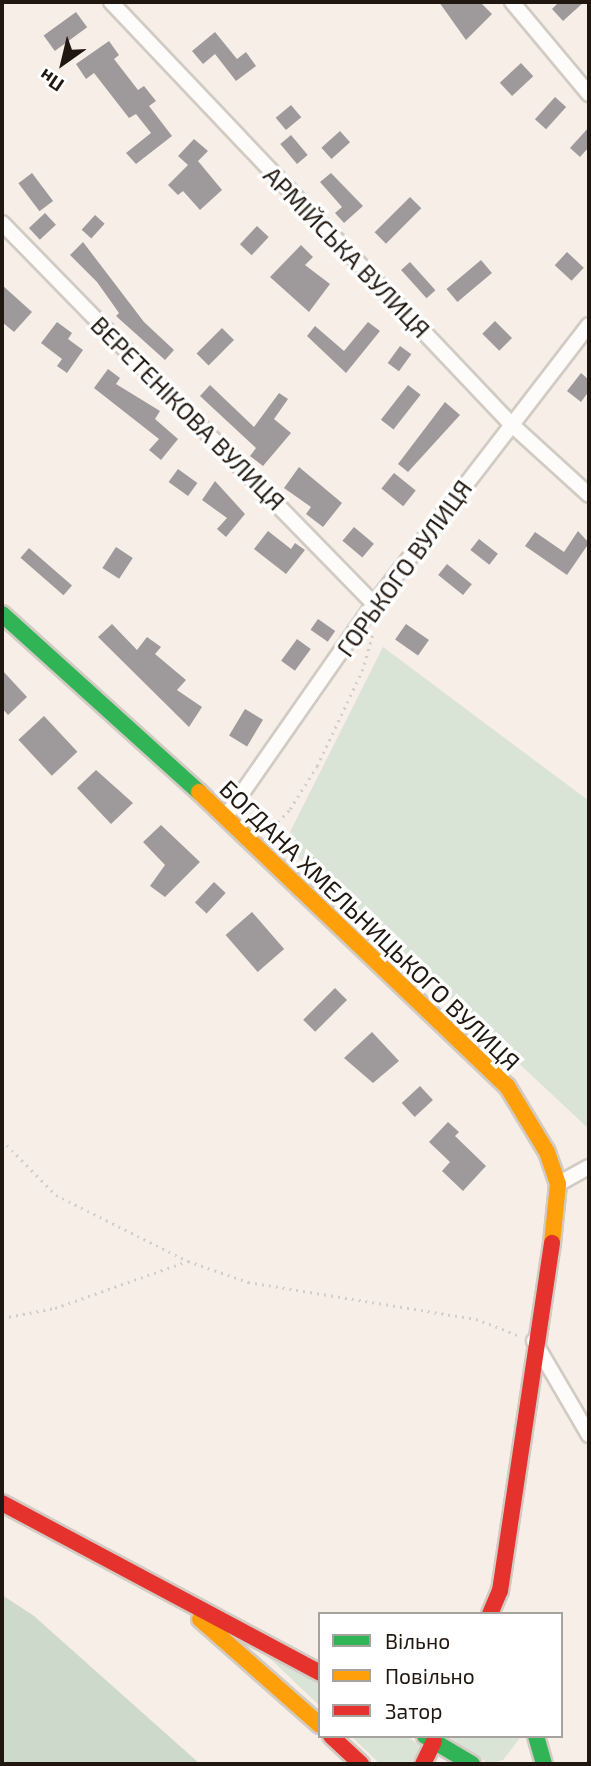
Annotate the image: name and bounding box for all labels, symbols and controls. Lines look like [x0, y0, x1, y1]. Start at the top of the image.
north arrow [28, 28, 98, 98]
text: Пн [34, 64, 68, 97]
street label: АРМІЙСЬКА ВУЛИЦЯ [258, 161, 436, 343]
street label: ВЕРЕТЕНІКОВА ВУЛИЦЯ [85, 310, 291, 516]
street label: ГОРЬКОГО ВУЛИЦЯ [330, 474, 478, 662]
street label: БОГДАНА ХМЕЛЬНИЦЬКОГО ВУЛИЦЯ [214, 774, 526, 1076]
legend [318, 1612, 563, 1738]
text: Вільно [385, 1628, 450, 1653]
text: Повільно [385, 1663, 475, 1688]
text: Затор [385, 1698, 443, 1723]

